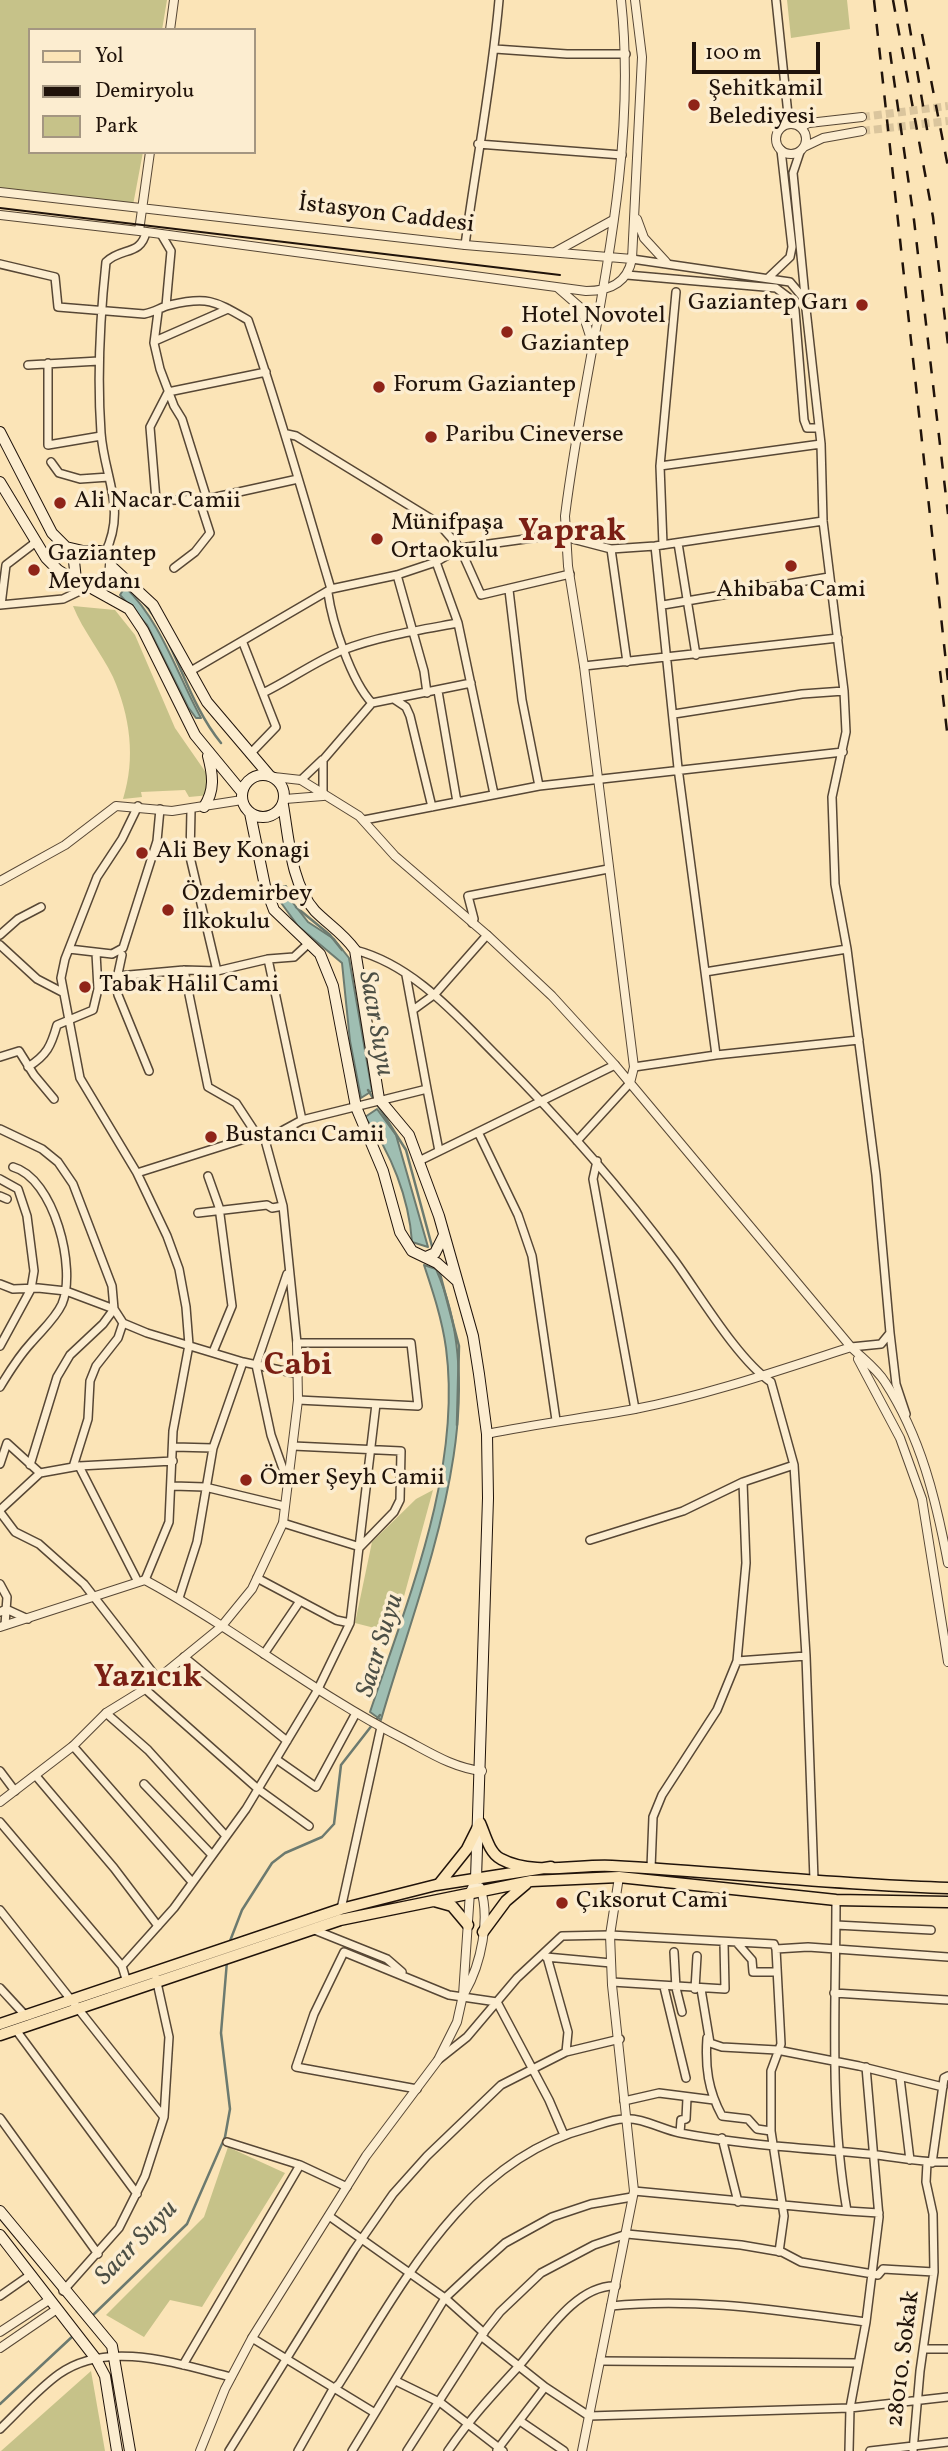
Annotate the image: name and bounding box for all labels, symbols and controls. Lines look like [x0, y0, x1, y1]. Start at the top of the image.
legend [28, 28, 256, 154]
scale bar [696, 28, 824, 72]
text: 100 m [705, 39, 762, 68]
text: Yol [95, 42, 124, 71]
text: Demiryolu [95, 77, 194, 106]
place label: Şehitkamil Belediyesi [708, 77, 823, 133]
marker: Şehitkamil Belediyesi [686, 97, 702, 113]
text: Park [95, 112, 138, 141]
street label: İstasyon Caddesi [296, 191, 476, 241]
place label: Gaziantep Garı [688, 291, 848, 319]
marker: Gaziantep Garı [854, 297, 870, 313]
place label: Hotel Novotel Gaziantep [521, 304, 666, 360]
marker: Hotel Novotel Gaziantep [499, 324, 515, 340]
place label: Forum Gaziantep [393, 373, 576, 401]
marker: Forum Gaziantep [371, 379, 387, 395]
place label: Paribu Cineverse [445, 423, 624, 451]
marker: Paribu Cineverse [423, 429, 439, 445]
place label: Ali Nacar Camii [74, 489, 241, 517]
marker: Ali Nacar Camii [52, 495, 68, 511]
place label: Münifpaşa Ortaokulu [391, 511, 504, 567]
district label: Yaprak [518, 515, 626, 553]
marker: Münifpaşa Ortaokulu [369, 531, 385, 547]
place label: Gaziantep Meydanı [48, 542, 156, 598]
marker: Ahibaba Cami [783, 558, 799, 574]
marker: Gaziantep Meydanı [26, 562, 42, 578]
place label: Ahibaba Cami [716, 578, 866, 606]
place label: Ali Bey Konagi [156, 839, 310, 867]
marker: Ali Bey Konagi [134, 845, 150, 861]
place label: Özdemirbey İlkokulu [182, 882, 312, 938]
marker: Özdemirbey İlkokulu [160, 902, 176, 918]
water label: Sacır Suyu [349, 969, 399, 1079]
place label: Tabak Halil Cami [99, 973, 279, 1001]
marker: Tabak Halil Cami [77, 979, 93, 995]
place label: Bustancı Camii [225, 1123, 385, 1151]
marker: Bustancı Camii [203, 1129, 219, 1145]
district label: Cabi [264, 1349, 332, 1387]
place label: Ömer Şeyh Camii [260, 1466, 445, 1494]
marker: Ömer Şeyh Camii [238, 1472, 254, 1488]
water label: Sacır Suyu [352, 1591, 412, 1701]
district label: Yazıcık [94, 1661, 202, 1699]
place label: Çıksorut Cami [576, 1889, 728, 1917]
marker: Çıksorut Cami [554, 1895, 570, 1911]
water label: Sacır Suyu [90, 2195, 186, 2293]
street label: 28010. Sokak [882, 2289, 928, 2429]

